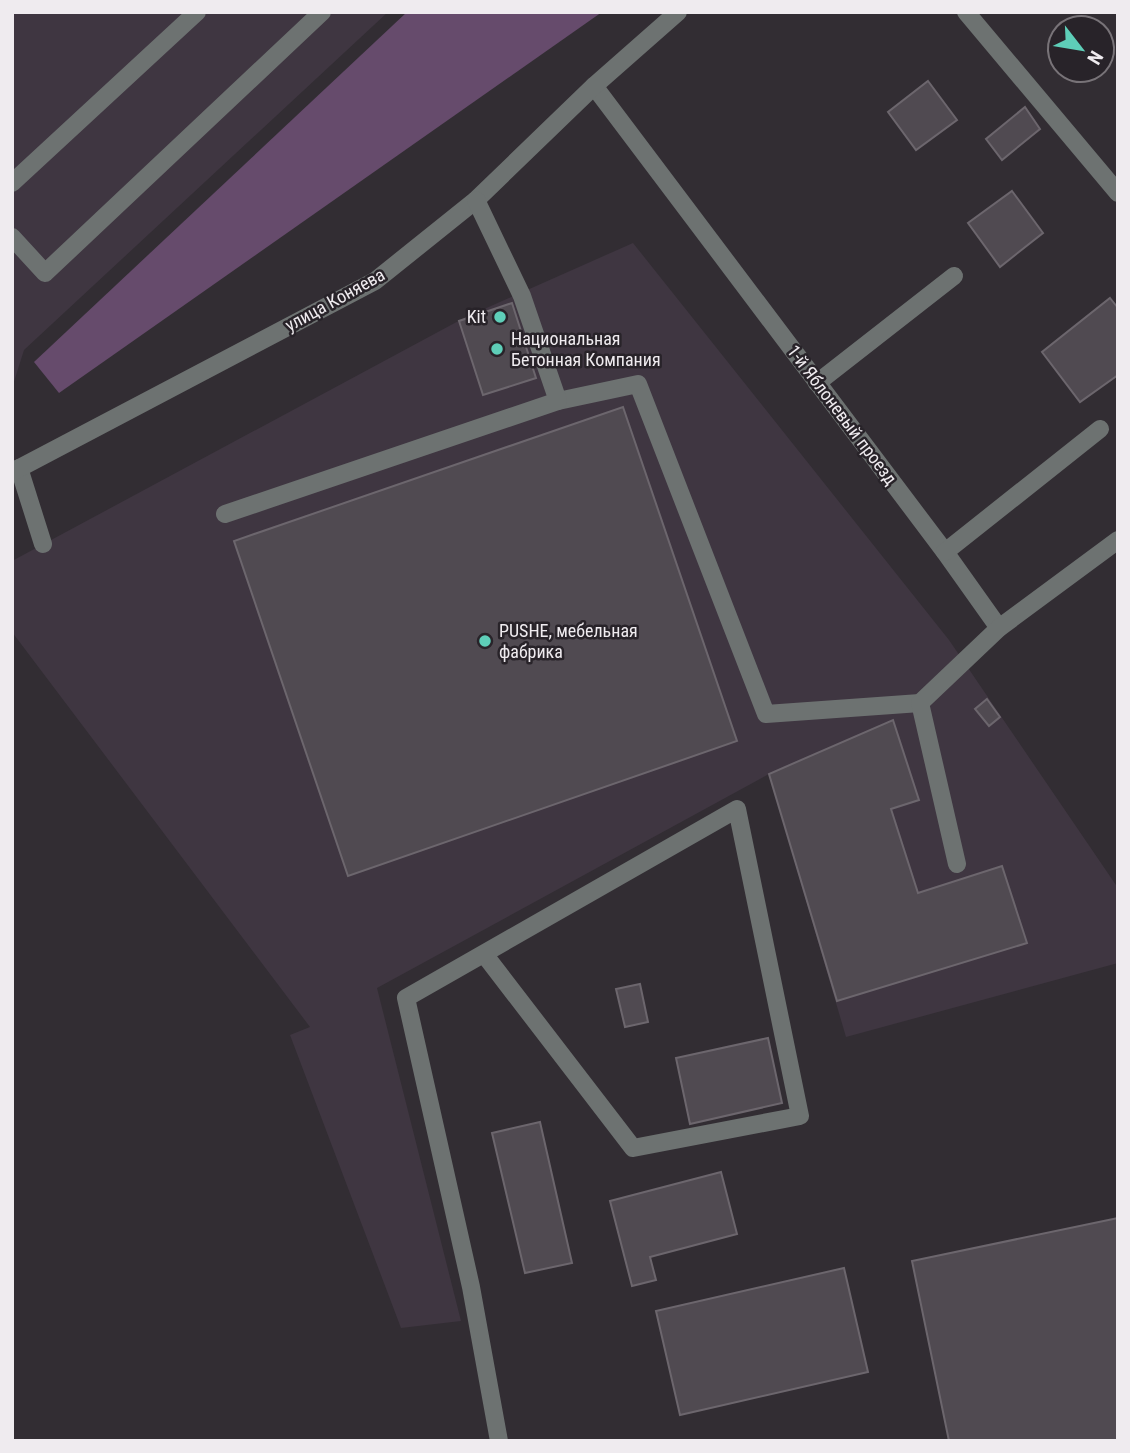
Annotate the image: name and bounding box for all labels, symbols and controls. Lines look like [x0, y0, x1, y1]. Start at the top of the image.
north arrow [1046, 14, 1116, 84]
text: N [1082, 47, 1108, 68]
street label: улица Коняева [281, 264, 388, 336]
place label: Kit [467, 306, 486, 327]
marker: Kit [492, 309, 508, 325]
place label: Национальная Бетонная Компания [511, 328, 661, 370]
marker: Национальная Бетонная Компания [489, 341, 505, 357]
street label: 1-й Яблоневый проезд [783, 341, 902, 489]
place label: PUSHE, мебельная фабрика [499, 620, 638, 662]
marker: PUSHE, мебельная фабрика [477, 633, 493, 649]

